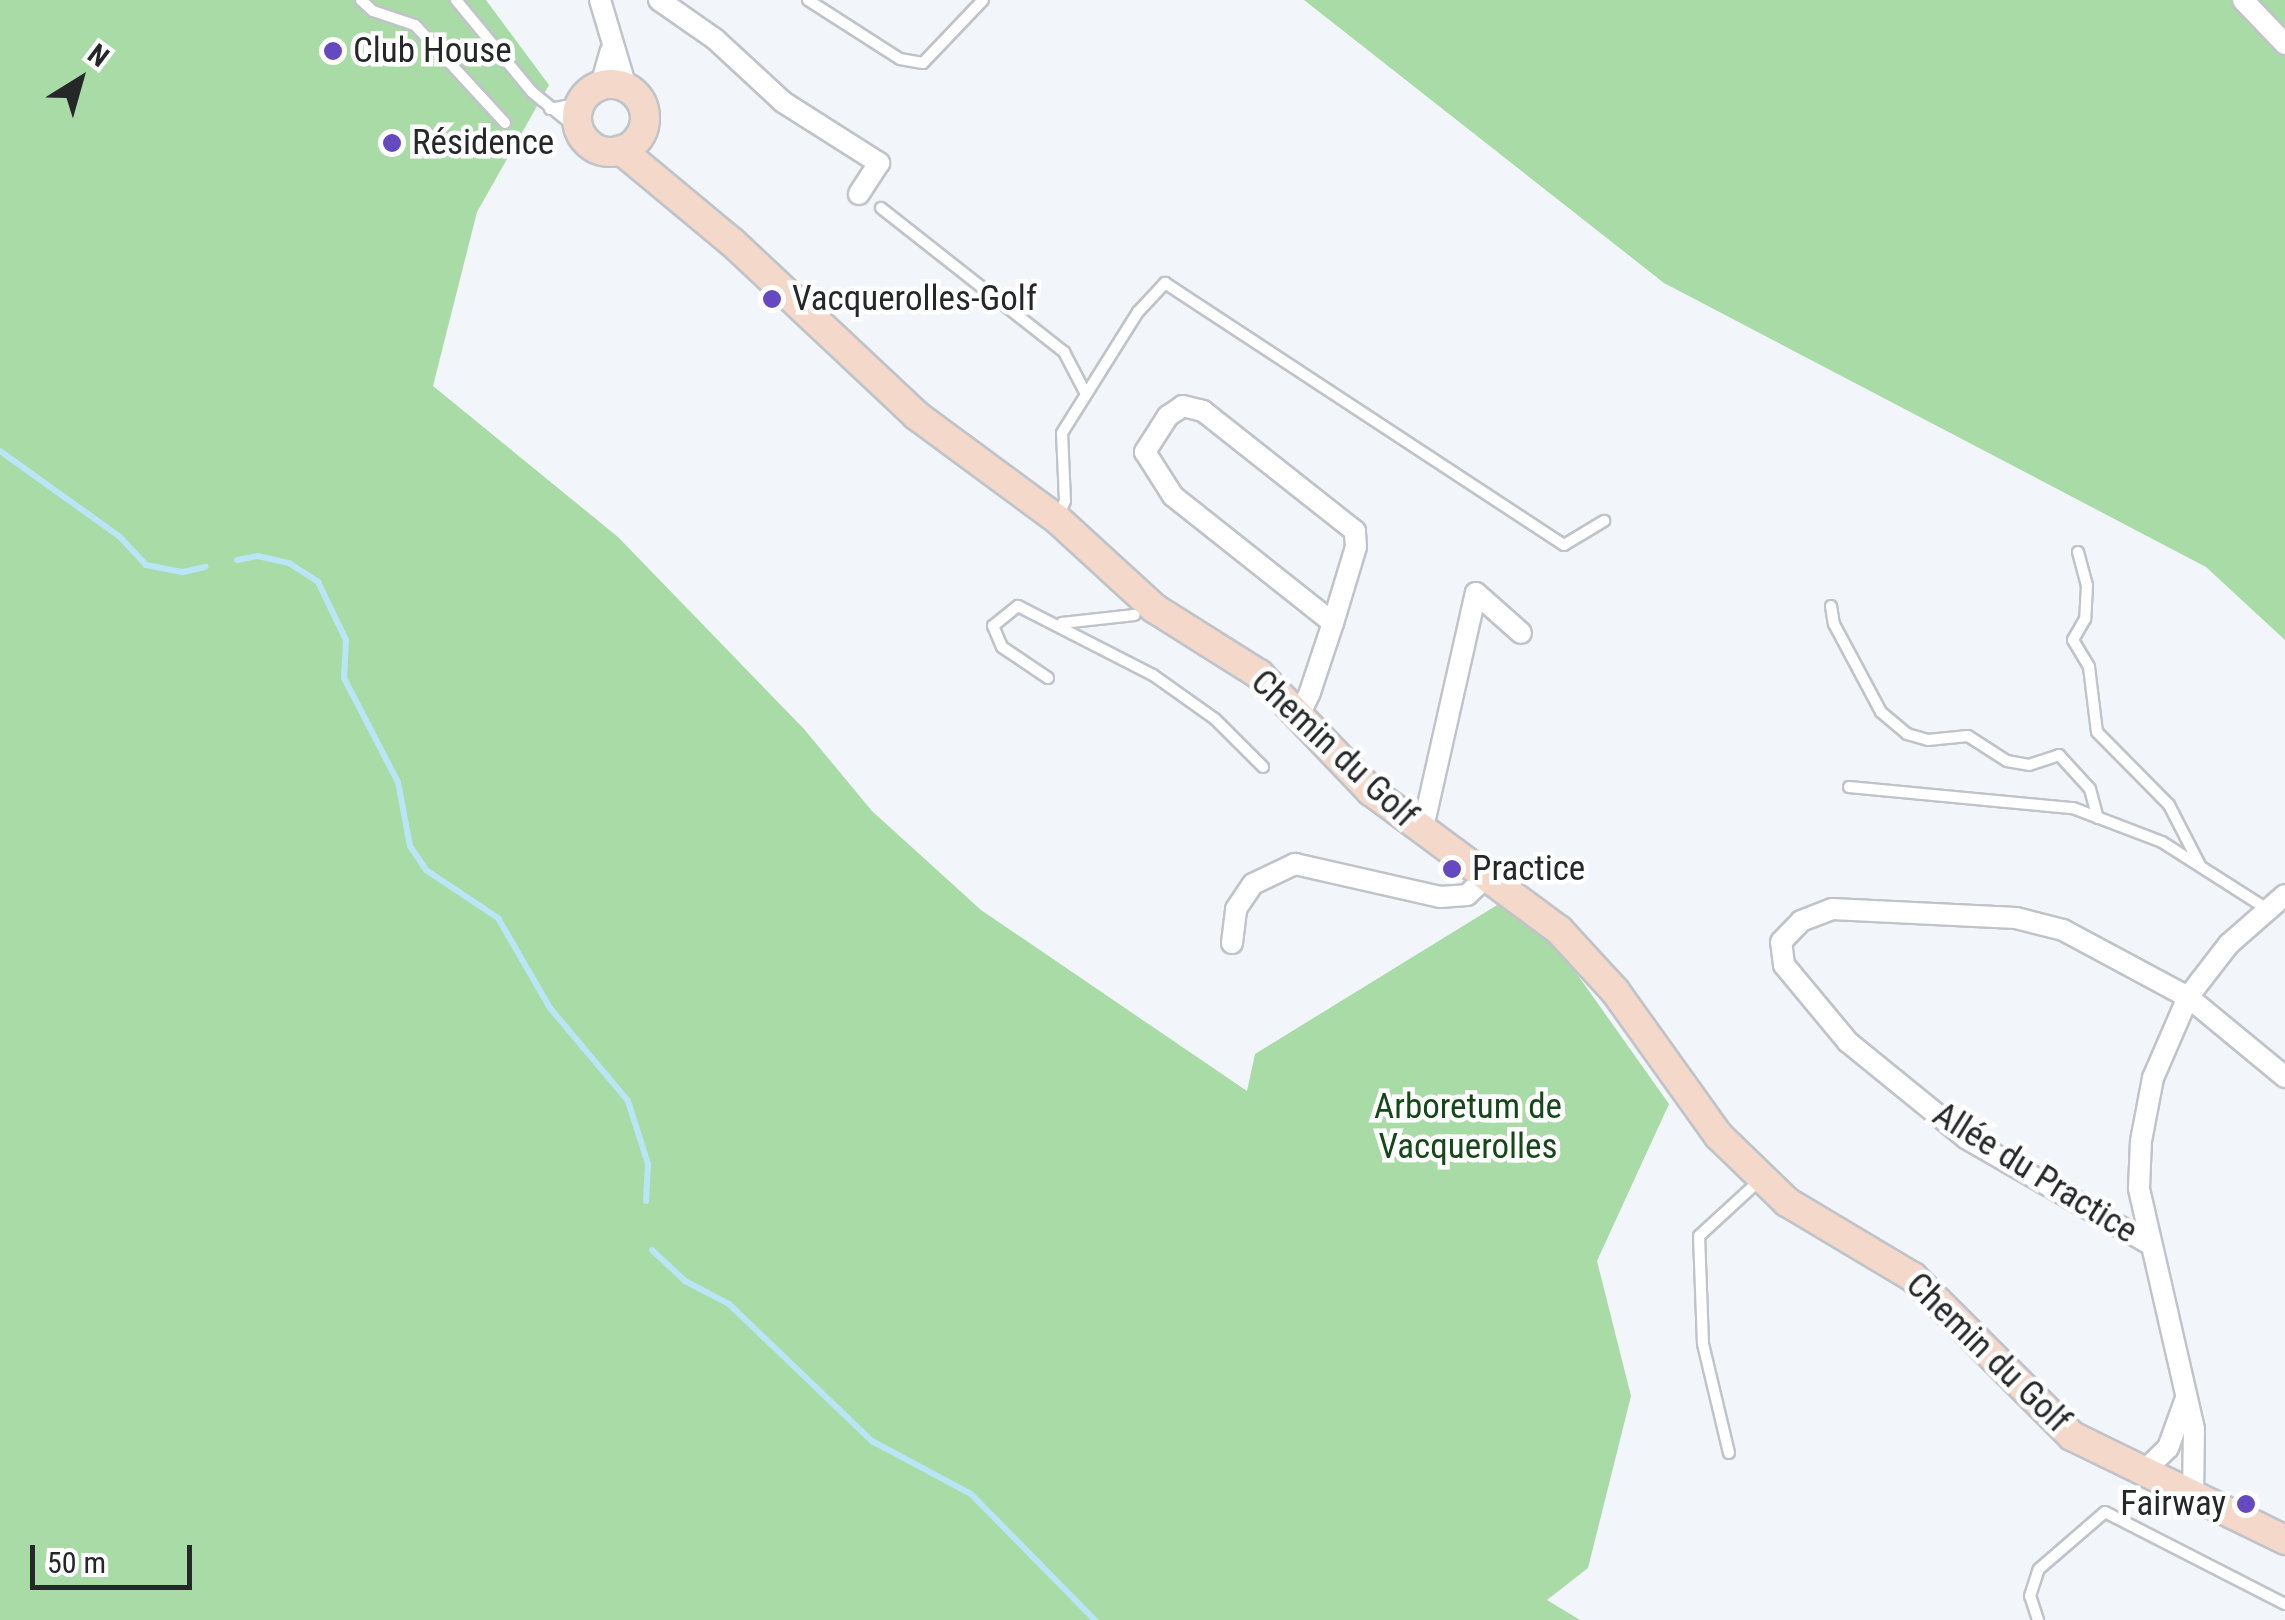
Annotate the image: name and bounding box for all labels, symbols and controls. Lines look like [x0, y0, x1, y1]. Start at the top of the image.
north arrow [30, 30, 130, 130]
place label: Club House [353, 30, 512, 72]
text: N [82, 37, 115, 74]
marker: Club House [322, 40, 344, 62]
place label: Résidence [412, 122, 554, 164]
marker: Résidence [381, 132, 403, 154]
place label: Vacquerolles-Golf [792, 278, 1037, 320]
marker: Vacquerolles-Golf [761, 288, 783, 310]
street label: Chemin du Golf [1242, 661, 1426, 837]
place label: Practice [1472, 848, 1585, 890]
marker: Practice [1441, 858, 1463, 880]
park label: Arboretum de Vacquerolles [1374, 1086, 1562, 1168]
street label: Allée du Practice [1925, 1094, 2145, 1252]
street label: Chemin du Golf [1897, 1264, 2079, 1442]
place label: Fairway [2120, 1483, 2226, 1525]
marker: Fairway [2235, 1493, 2257, 1515]
scale bar [35, 1525, 198, 1587]
text: 50 m [47, 1545, 106, 1580]

